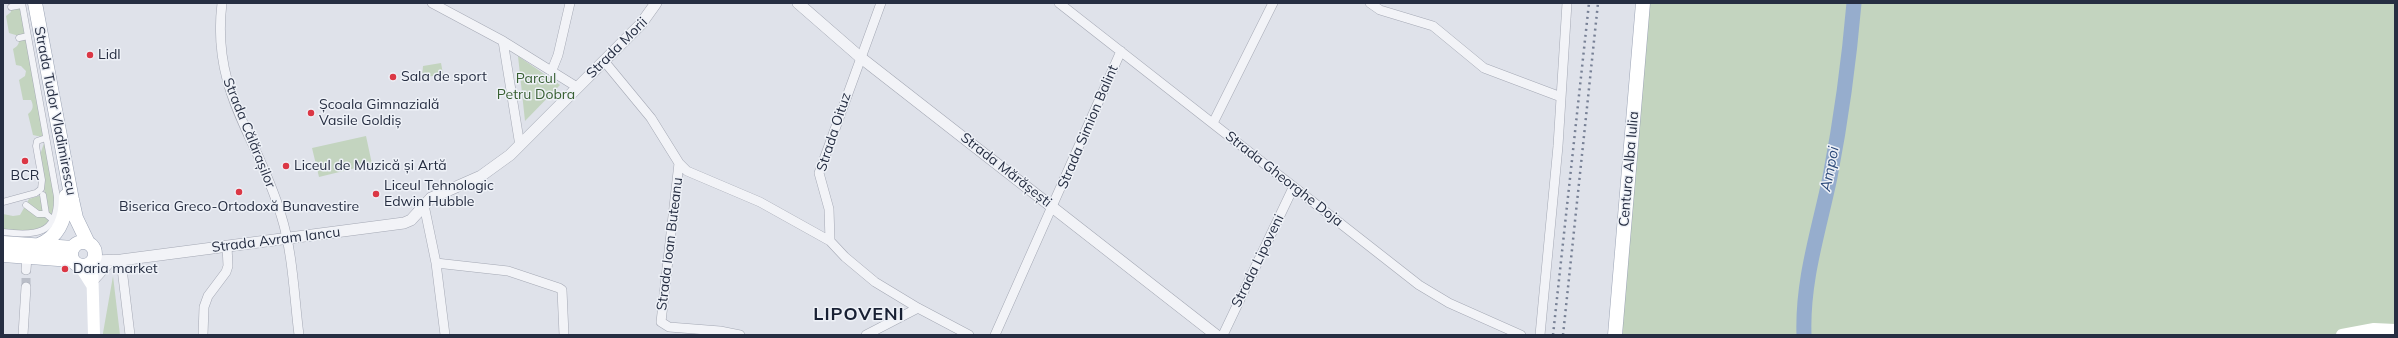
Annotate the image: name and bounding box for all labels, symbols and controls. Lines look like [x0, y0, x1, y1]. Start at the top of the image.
street label: Strada Morii [583, 14, 651, 82]
street label: Strada Tudor Vladimirescu [30, 25, 80, 197]
place label: Lidl [98, 47, 121, 63]
marker: Lidl [85, 50, 95, 60]
street label: Strada Simion Balint [1054, 63, 1122, 191]
place label: Sala de sport [401, 69, 487, 85]
park label: Parcul Petru Dobra [497, 71, 575, 104]
marker: Sala de sport [388, 72, 398, 82]
street label: Strada Călărașilor [219, 75, 279, 191]
street label: Strada Oituz [813, 90, 855, 174]
place label: Școala Gimnazială Vasile Goldiș [319, 97, 439, 130]
marker: Școala Gimnazială Vasile Goldiș [306, 108, 316, 118]
street label: Centura Alba Iulia [1616, 111, 1642, 227]
street label: Strada Gheorghe Doja [1222, 128, 1346, 230]
street label: Strada Mărășești [957, 129, 1055, 211]
water label: Ampoi [1817, 145, 1843, 193]
marker: BCR [20, 156, 30, 166]
place label: Liceul de Muzică și Artă [294, 158, 447, 174]
marker: Liceul de Muzică și Artă [281, 161, 291, 171]
place label: BCR [11, 168, 39, 184]
street label: Strada Ioan Buteanu [653, 176, 687, 312]
place label: Liceul Tehnologic Edwin Hubble [384, 178, 494, 210]
marker: Biserica Greco-Ortodoxă Bunavestire [234, 187, 244, 197]
marker: Liceul Tehnologic Edwin Hubble [371, 189, 381, 199]
place label: Biserica Greco-Ortodoxă Bunavestire [119, 199, 359, 215]
street label: Strada Lipoveni [1228, 212, 1288, 310]
street label: Strada Avram Iancu [211, 224, 341, 256]
place label: Daria market [73, 261, 158, 277]
marker: Daria market [60, 264, 70, 274]
district label: LIPOVENI [813, 304, 905, 326]

